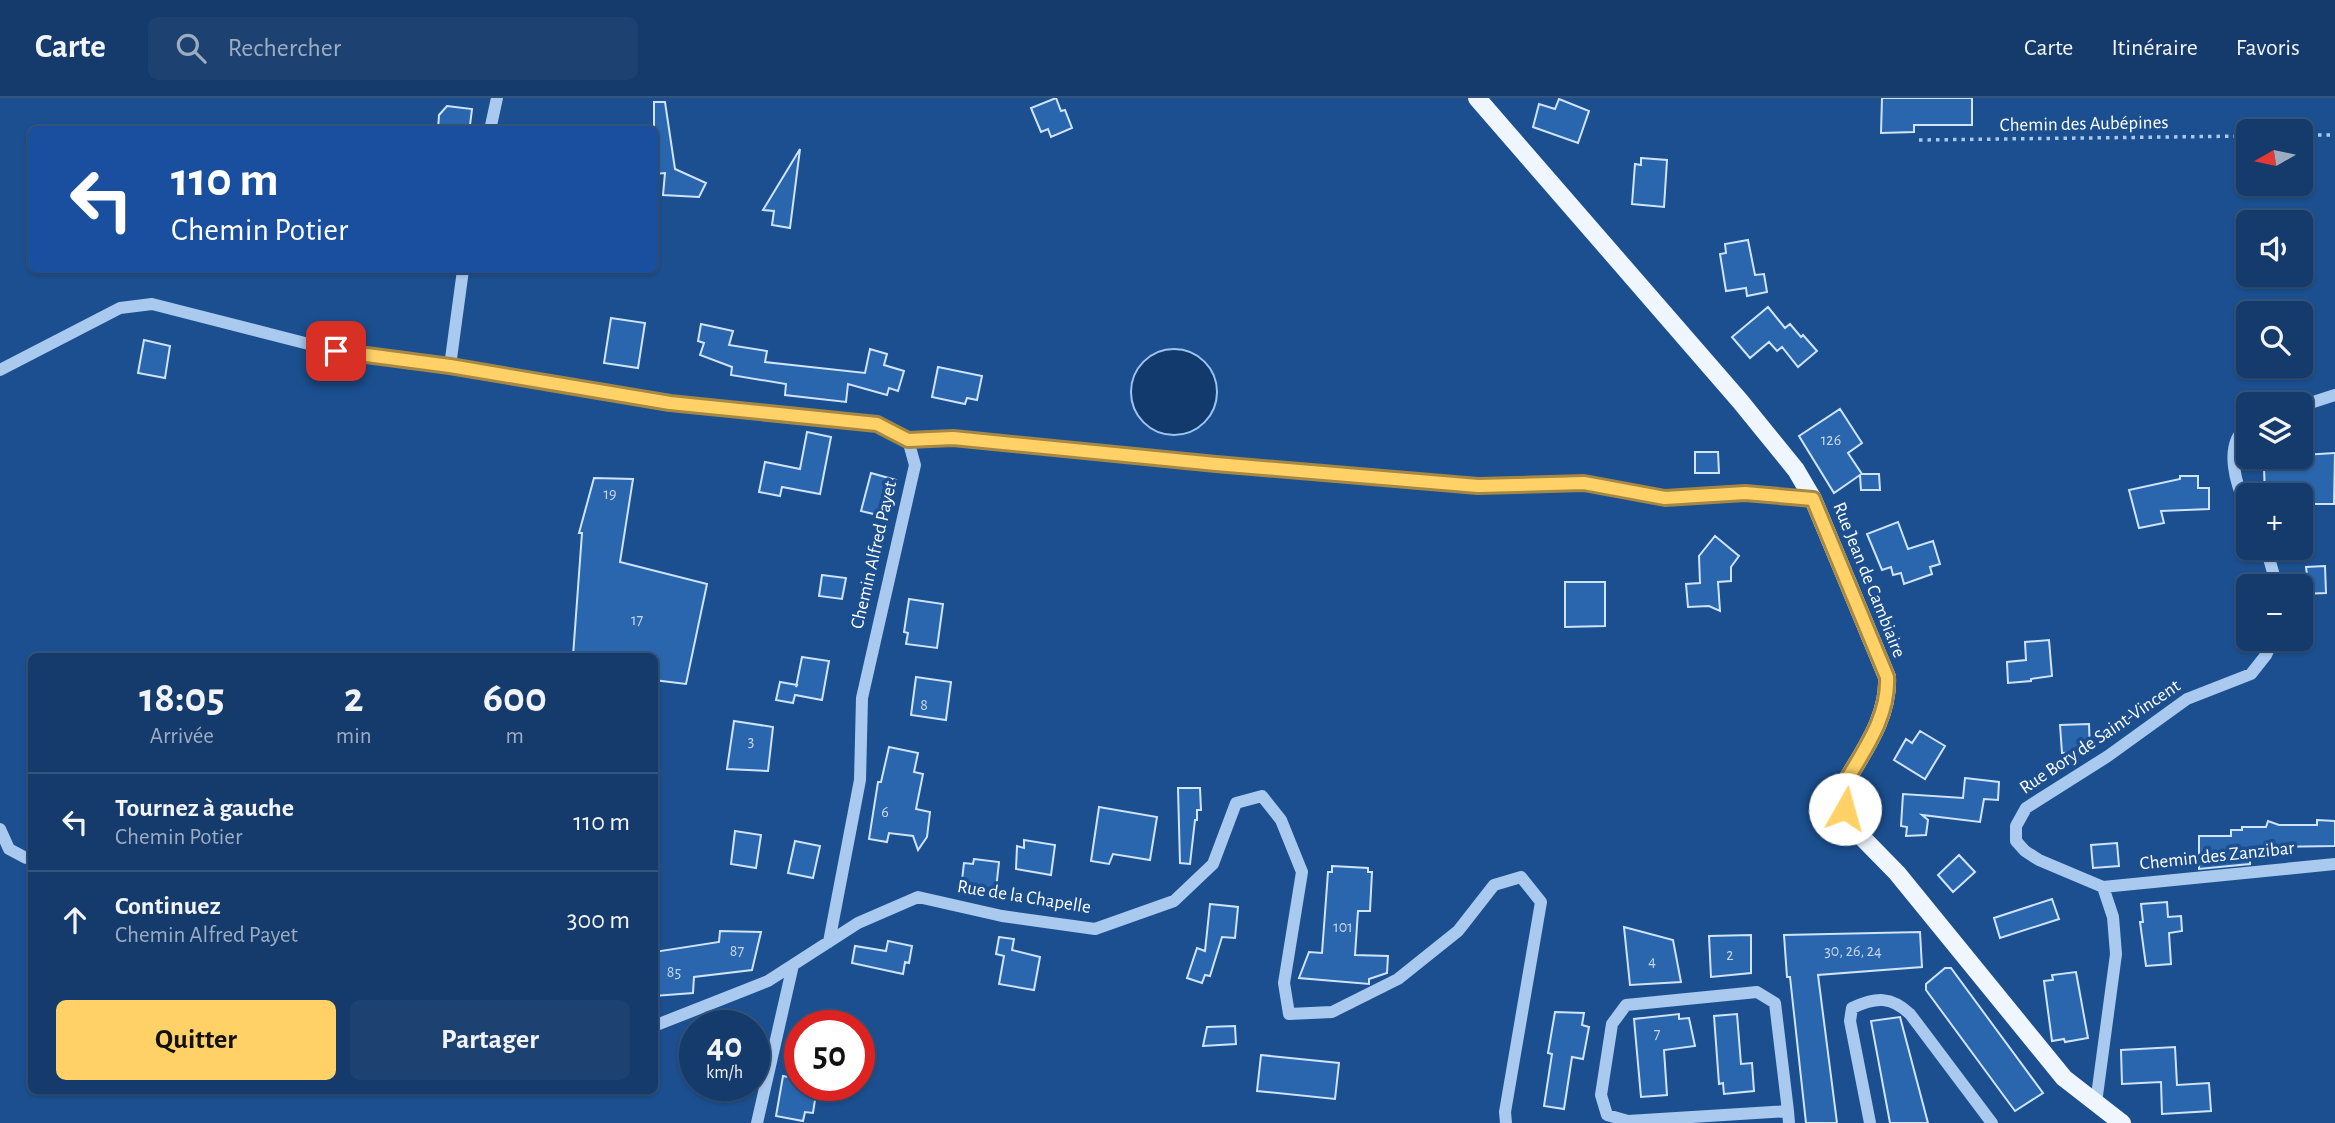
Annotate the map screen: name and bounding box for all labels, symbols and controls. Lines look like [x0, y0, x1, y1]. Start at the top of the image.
search box [148, 17, 638, 80]
icon: search [172, 29, 210, 67]
text: Carte [35, 31, 106, 64]
text: Rechercher [228, 35, 341, 61]
text: Carte [2024, 36, 2073, 60]
text: Itinéraire [2111, 36, 2198, 60]
text: Favoris [2236, 36, 2300, 60]
street label: Chemin des Aubépines [1999, 113, 2169, 135]
north arrow [2236, 119, 2314, 196]
map controls [2236, 119, 2313, 651]
icon: left [56, 154, 147, 245]
text: 110 m [171, 156, 279, 205]
button: sound [2236, 210, 2313, 287]
text: Chemin Potier [171, 214, 348, 246]
button: search [2236, 301, 2313, 378]
pin [306, 321, 366, 381]
icon: arrive [317, 332, 355, 370]
button: layers [2236, 392, 2313, 469]
house number: 126 [1821, 432, 1841, 448]
street label: Chemin Alfred Payet [848, 479, 900, 631]
button: + [2236, 483, 2313, 560]
house number: 19 [603, 486, 617, 502]
street label: Rue Jean de Cambiaire [1829, 500, 1909, 660]
button: − [2236, 574, 2313, 651]
house number: 17 [631, 612, 643, 628]
street label: Rue Bory de Saint-Vincent [2016, 676, 2184, 798]
text: 18:05 [139, 677, 225, 719]
text: 2 [344, 677, 364, 719]
text: 600 [483, 677, 547, 719]
house number: 8 [920, 697, 928, 713]
text: Arrivée [150, 725, 214, 748]
text: min [336, 725, 372, 748]
text: m [506, 725, 524, 748]
house number: 3 [748, 733, 754, 749]
position arrow [1808, 772, 1882, 846]
text: Tournez à gauche [115, 795, 294, 821]
icon: left [56, 803, 94, 841]
house number: 6 [881, 804, 889, 820]
text: 110 m [573, 809, 630, 835]
text: Chemin Potier [115, 826, 242, 849]
street label: Chemin des Zanzibar [2139, 838, 2295, 874]
street label: Rue de la Chapelle [956, 877, 1092, 917]
text: Continuez [115, 893, 221, 919]
icon: ahead [56, 901, 94, 939]
text: 300 m [567, 907, 630, 933]
house number: 101 [1333, 919, 1353, 935]
text: Chemin Alfred Payet [115, 924, 298, 947]
house number: 87 [730, 943, 744, 959]
house number: 30, 26, 24 [1824, 943, 1882, 959]
house number: 2 [1726, 947, 1734, 963]
house number: 4 [1648, 953, 1656, 969]
house number: 85 [667, 964, 681, 980]
button: Quitter [56, 1000, 336, 1080]
button: Partager [350, 1000, 630, 1080]
speed limit sign: 50 [784, 1010, 875, 1101]
house number: 7 [1654, 1026, 1661, 1042]
text: 40 [707, 1029, 742, 1064]
text: km/h [706, 1064, 743, 1082]

